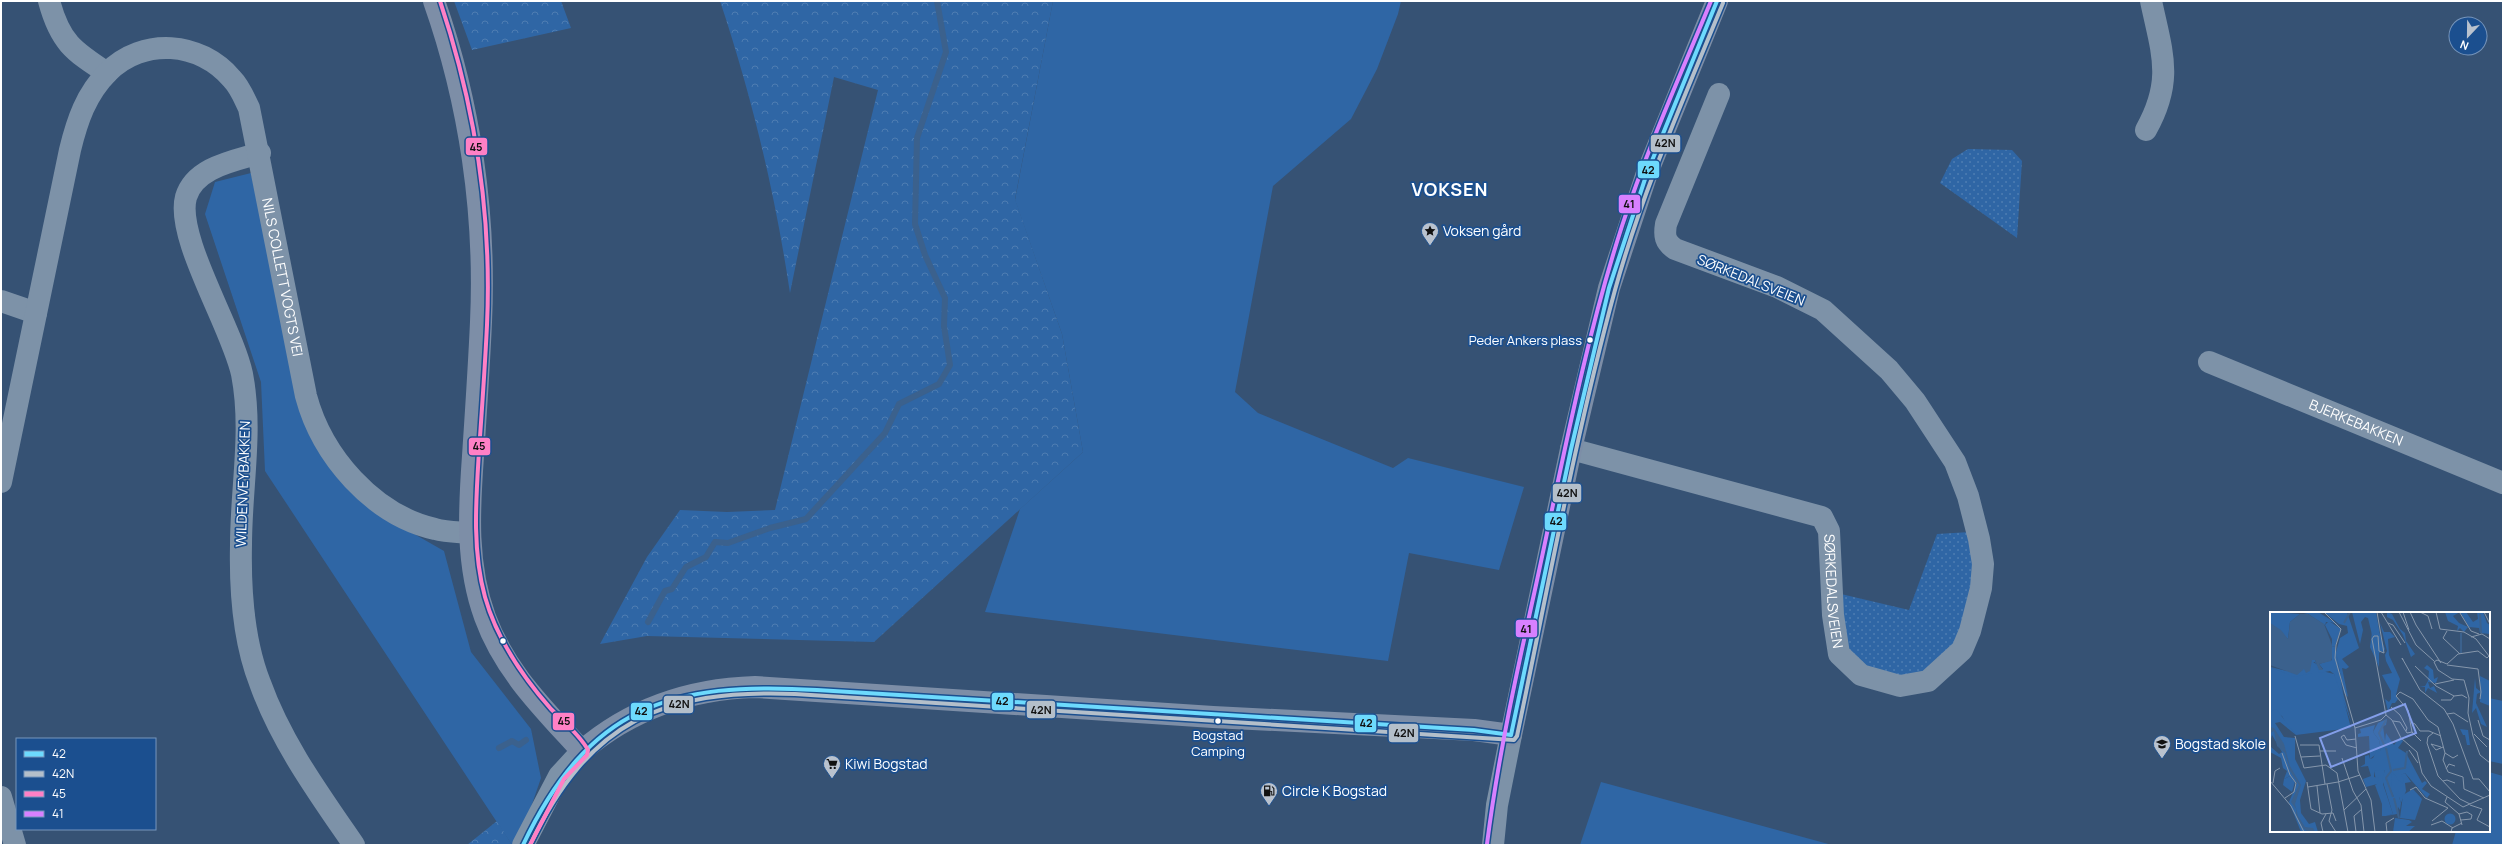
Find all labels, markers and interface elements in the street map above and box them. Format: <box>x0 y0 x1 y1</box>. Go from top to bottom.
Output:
north arrow <box>2448 16 2488 56</box>
text: N <box>2458 37 2471 54</box>
line badge: 42N <box>1650 134 1681 153</box>
text: 42N <box>1654 135 1676 150</box>
line badge: 45 <box>465 137 488 156</box>
text: 45 <box>469 139 483 154</box>
line badge: 42 <box>1637 160 1660 179</box>
text: 42 <box>1641 162 1655 177</box>
district label: VOKSEN <box>1411 177 1489 201</box>
line badge: 41 <box>1618 194 1641 214</box>
street label: NILS COLLETT VOGTS VEI <box>258 196 308 358</box>
text: 41 <box>1623 196 1635 211</box>
place icon: Voksen gård <box>1420 221 1440 246</box>
place label: Voksen gård <box>1443 221 1521 240</box>
street label: SØRKEDALSVEIEN <box>1694 249 1808 310</box>
place label: Peder Ankers plass <box>1469 331 1582 349</box>
marker: Peder Ankers plass <box>1585 335 1595 345</box>
street label: BJERKEBAKKEN <box>2306 394 2406 450</box>
street label: WILDENVEYBAKKEN <box>231 421 254 547</box>
line badge: 45 <box>468 437 491 456</box>
text: 45 <box>472 438 486 453</box>
line badge: 42N <box>1552 483 1582 503</box>
text: 42N <box>1556 485 1578 500</box>
line badge: 42 <box>1544 512 1567 531</box>
text: 42 <box>1549 513 1563 528</box>
street label: SØRKEDALSVEIEN <box>1820 533 1848 650</box>
inset map <box>2270 612 2490 832</box>
line badge: 41 <box>1515 619 1538 638</box>
text: 41 <box>1520 621 1532 636</box>
unlabelled marker <box>498 636 508 646</box>
line badge: 42 <box>991 692 1014 711</box>
text: 42 <box>995 693 1009 708</box>
line badge: 42N <box>663 695 694 714</box>
text: 42N <box>668 696 690 711</box>
line badge: 42N <box>1026 700 1056 719</box>
line badge: 42 <box>630 702 653 721</box>
text: 42N <box>1030 702 1052 717</box>
text: 42 <box>634 703 648 718</box>
line badge: 45 <box>552 712 575 731</box>
text: 45 <box>557 713 571 728</box>
line badge: 42 <box>1354 714 1377 733</box>
text: 42 <box>1359 715 1373 730</box>
marker: Bogstad Camping <box>1213 716 1223 726</box>
line badge: 42N <box>1388 723 1419 743</box>
text: 42N <box>1393 725 1415 740</box>
place label: Bogstad Camping <box>1191 726 1245 760</box>
school or university icon: Bogstad skole <box>2152 734 2172 759</box>
place label: Bogstad skole <box>2175 734 2266 753</box>
legend <box>16 738 156 830</box>
text: 42 <box>52 745 66 762</box>
supermarket icon: Kiwi Bogstad <box>822 754 842 779</box>
place label: Kiwi Bogstad <box>845 754 928 773</box>
text: 42N <box>52 765 74 782</box>
fuel station icon: Circle K Bogstad <box>1259 781 1279 806</box>
place label: Circle K Bogstad <box>1282 781 1387 800</box>
text: 45 <box>52 785 66 802</box>
text: 41 <box>52 805 64 822</box>

